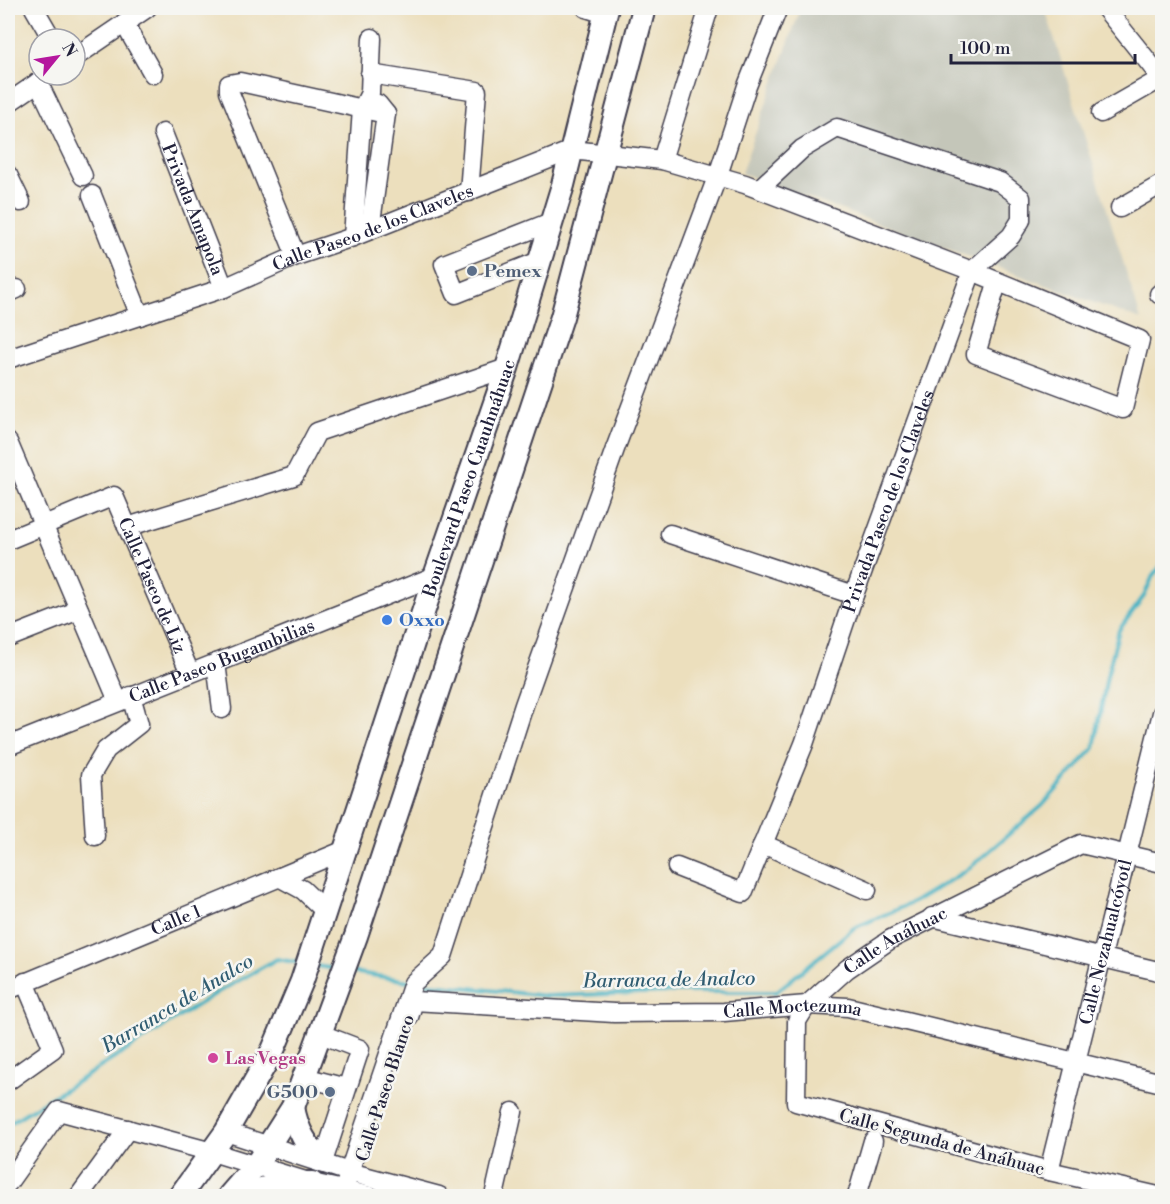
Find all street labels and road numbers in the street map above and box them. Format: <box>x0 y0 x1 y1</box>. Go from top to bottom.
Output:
street label: Privada Amapola <box>156 140 229 280</box>
street label: Calle Paseo de los Claveles <box>269 179 477 277</box>
street label: Boulevard Paseo Cuauhnáhuac <box>418 357 521 601</box>
street label: Privada Paseo de los Claveles <box>838 387 940 616</box>
street label: Calle Paseo de Liz <box>113 514 191 657</box>
street label: Calle Paseo Bugambilias <box>126 614 318 709</box>
street label: Calle Nezahualcóyotl <box>1075 856 1138 1027</box>
street label: Calle 1 <box>148 900 205 941</box>
street label: Calle Anáhuac <box>839 902 951 980</box>
street label: Calle Moctezuma <box>722 994 865 1024</box>
street label: Calle Paseo Blanco <box>351 1012 420 1165</box>
street label: Calle Segunda de Anáhuac <box>836 1104 1047 1181</box>

